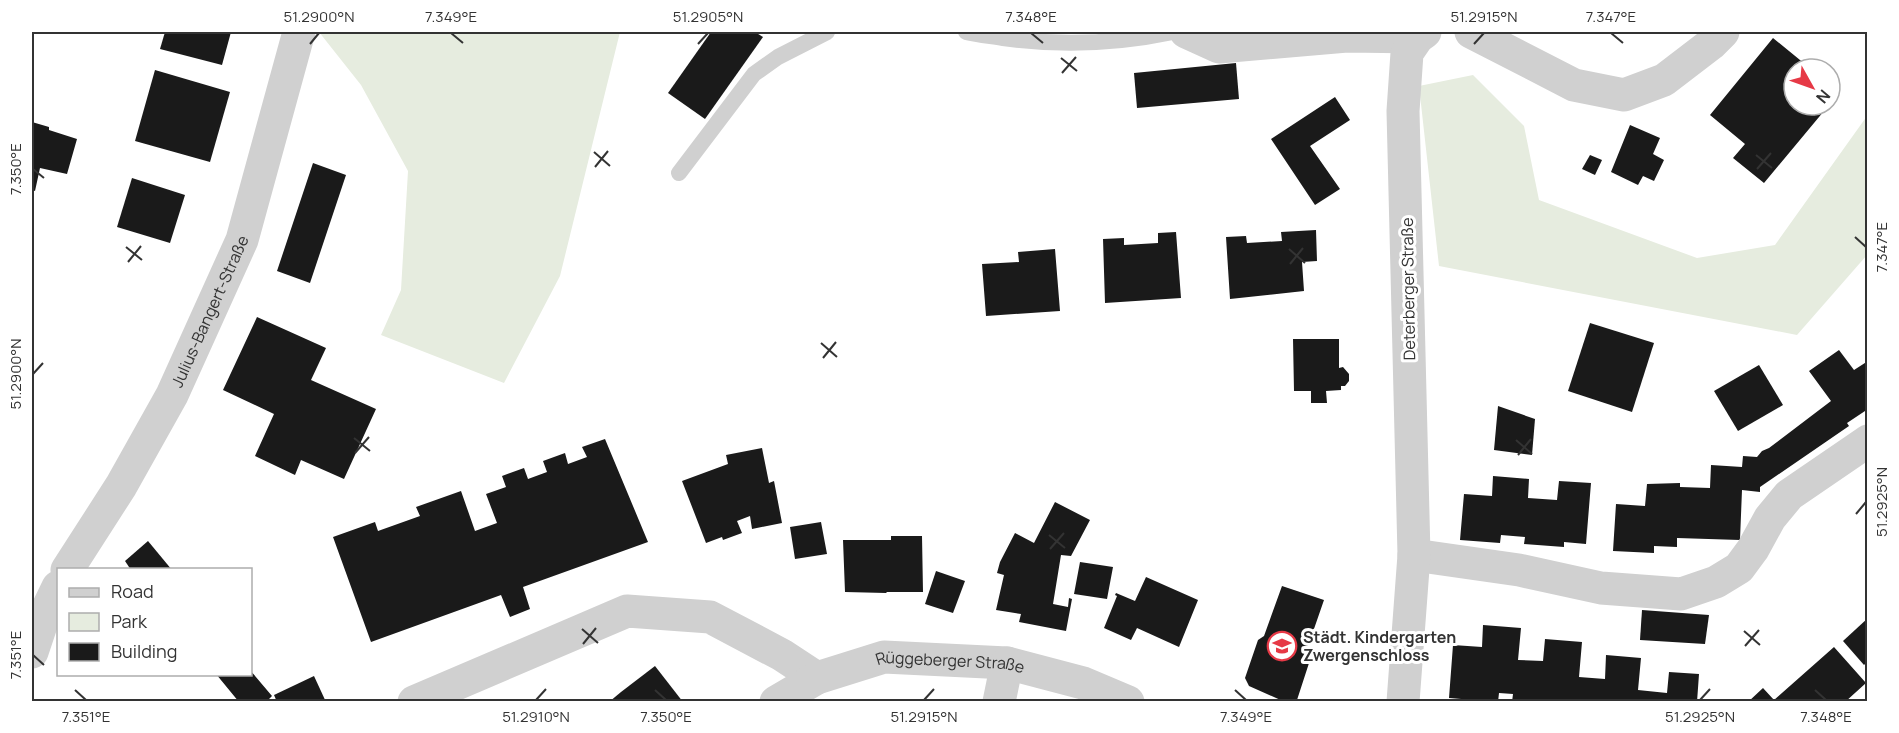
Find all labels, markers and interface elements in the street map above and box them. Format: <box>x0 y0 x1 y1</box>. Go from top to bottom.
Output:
text: 51.2900°N <box>284 6 354 27</box>
text: 7.349°E <box>425 6 477 27</box>
text: 51.2905°N <box>673 6 743 27</box>
text: 7.348°E <box>1005 6 1057 27</box>
text: 51.2915°N <box>1450 6 1518 27</box>
text: 7.347°E <box>1586 6 1636 27</box>
north arrow <box>1782 57 1842 117</box>
text: N <box>1811 85 1836 108</box>
text: 7.350°E <box>5 143 26 195</box>
street label: Deterberger Straße <box>1396 217 1420 361</box>
text: 7.347°E <box>1871 222 1892 272</box>
street label: Julius-Bangert-Straße <box>166 232 254 391</box>
text: 51.2900°N <box>5 339 26 409</box>
text: 51.2925°N <box>1871 467 1892 537</box>
legend <box>57 568 252 676</box>
text: Road <box>111 579 154 603</box>
text: Park <box>111 609 148 633</box>
place label: Städt. Kindergarten Zwergenschloss <box>1303 626 1456 666</box>
school or university icon: Städt. Kindergarten Zwergenschloss <box>1266 630 1298 662</box>
text: 7.351°E <box>5 631 26 679</box>
text: Building <box>111 639 177 663</box>
street label: Rüggeberger Straße <box>873 646 1027 678</box>
text: 7.351°E <box>62 706 110 727</box>
text: 51.2910°N <box>502 706 570 727</box>
text: 7.350°E <box>640 706 692 727</box>
text: 51.2915°N <box>890 706 958 727</box>
text: 7.349°E <box>1220 706 1272 727</box>
text: 51.2925°N <box>1665 706 1735 727</box>
text: 7.348°E <box>1800 706 1852 727</box>

